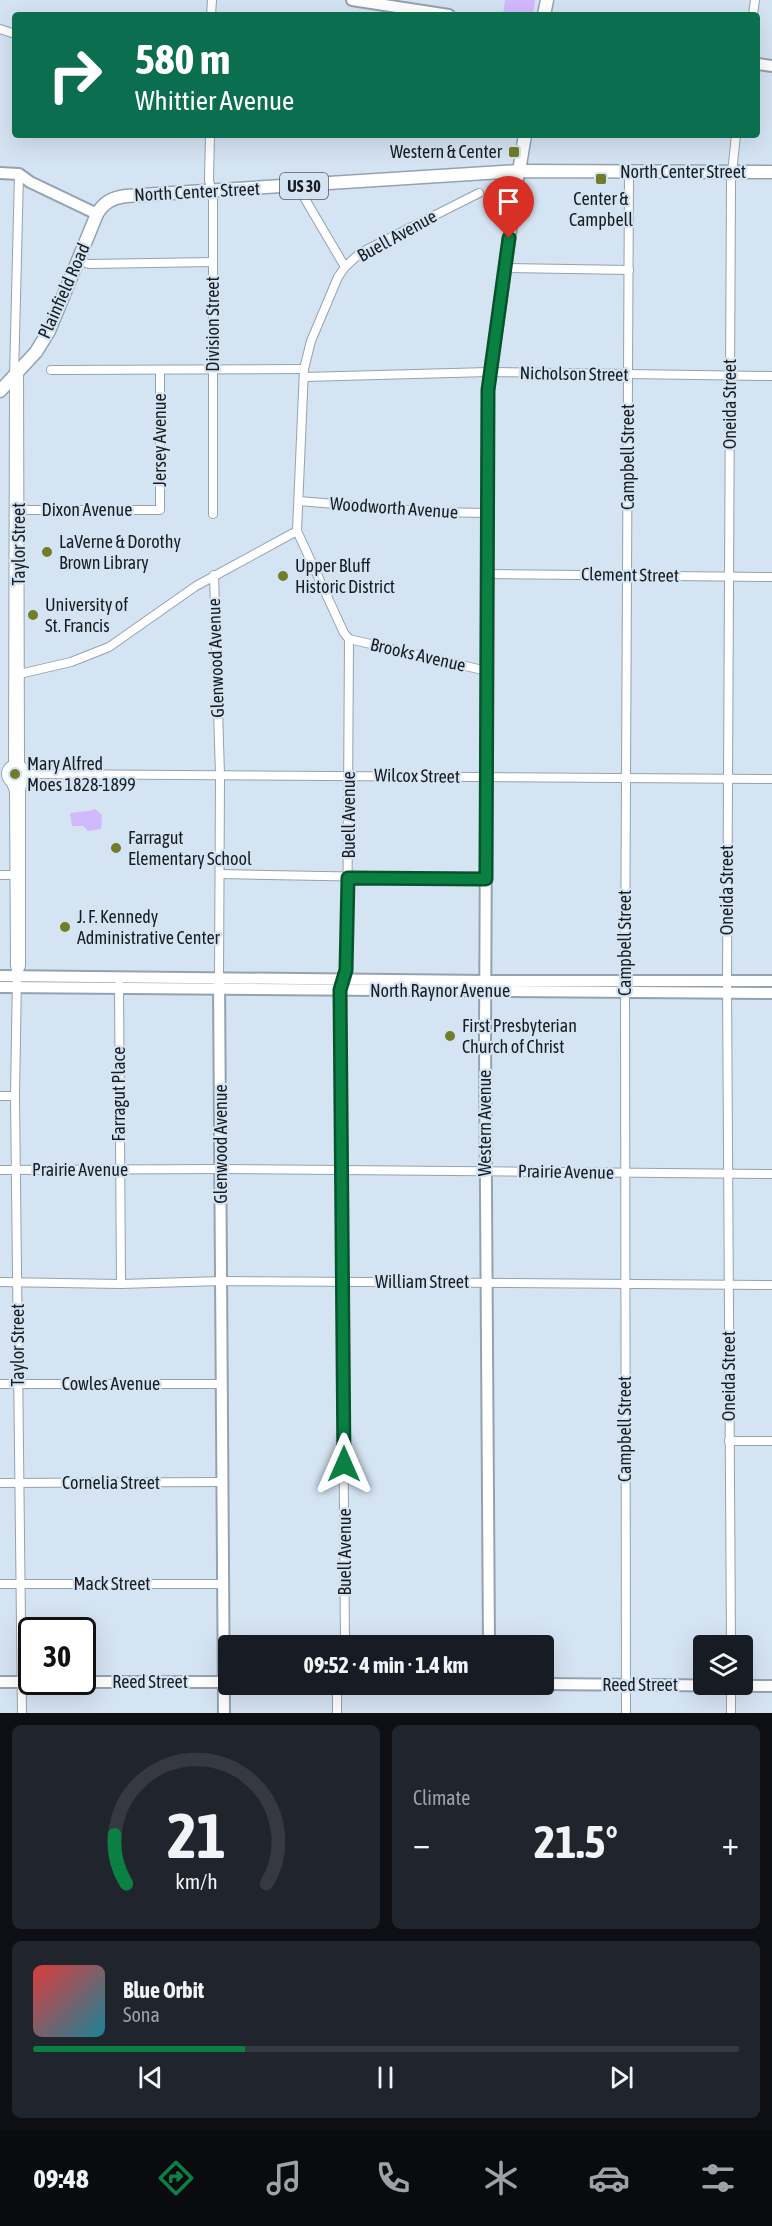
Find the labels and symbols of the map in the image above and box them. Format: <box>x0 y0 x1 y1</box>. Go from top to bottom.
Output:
place label: Western & Center <box>390 141 503 162</box>
marker: Western & Center <box>507 145 521 159</box>
street label: North Center Street <box>620 161 746 182</box>
marker: Center & Campbell <box>594 172 608 186</box>
road number: US 30 <box>280 173 328 199</box>
pin <box>483 176 534 238</box>
street label: North Center Street <box>133 178 260 205</box>
place label: Center & Campbell <box>569 188 633 230</box>
street label: Buell Avenue <box>354 205 440 266</box>
street label: Plainfield Road <box>33 240 94 342</box>
street label: Division Street <box>202 276 223 372</box>
street label: Oneida Street <box>719 359 740 449</box>
street label: Nicholson Street <box>519 362 629 385</box>
street label: Jersey Avenue <box>149 393 170 487</box>
street label: Campbell Street <box>617 404 638 510</box>
street label: Woodworth Avenue <box>329 493 459 522</box>
street label: Dixon Avenue <box>42 499 132 520</box>
street label: Taylor Street <box>8 503 29 585</box>
place label: LaVerne & Dorothy Brown Library <box>59 531 181 573</box>
marker: LaVerne & Dorothy Brown Library <box>40 545 54 559</box>
place label: Upper Bluff Historic District <box>295 555 395 597</box>
street label: Clement Street <box>581 563 679 586</box>
marker: Upper Bluff Historic District <box>276 569 290 583</box>
place label: University of St. Francis <box>45 594 128 636</box>
street label: Glenwood Avenue <box>203 598 228 718</box>
marker: University of St. Francis <box>26 608 40 622</box>
street label: Brooks Avenue <box>368 633 468 676</box>
place label: Mary Alfred Moes 1828-1899 <box>27 753 136 795</box>
street label: Wilcox Street <box>374 764 460 787</box>
marker: Mary Alfred Moes 1828-1899 <box>8 767 22 781</box>
street label: Buell Avenue <box>338 771 359 859</box>
place label: Farragut Elementary School <box>128 827 252 869</box>
marker: Farragut Elementary School <box>109 841 123 855</box>
street label: Oneida Street <box>716 845 737 935</box>
street label: Campbell Street <box>614 890 635 996</box>
place label: J. F. Kennedy Administrative Center <box>77 906 221 948</box>
marker: J. F. Kennedy Administrative Center <box>58 920 72 934</box>
street label: North Raynor Avenue <box>370 980 510 1001</box>
place label: First Presbyterian Church of Christ <box>462 1015 577 1057</box>
marker: First Presbyterian Church of Christ <box>443 1029 457 1043</box>
street label: Farragut Place <box>108 1047 129 1141</box>
street label: Western Avenue <box>474 1070 495 1176</box>
street label: Glenwood Avenue <box>210 1084 231 1204</box>
street label: Prairie Avenue <box>32 1159 128 1180</box>
street label: Prairie Avenue <box>518 1160 614 1183</box>
street label: William Street <box>375 1271 469 1292</box>
street label: Taylor Street <box>7 1304 28 1386</box>
street label: Oneida Street <box>718 1331 739 1421</box>
street label: Cowles Avenue <box>62 1373 160 1394</box>
street label: Campbell Street <box>614 1376 635 1482</box>
position arrow <box>312 1432 376 1496</box>
street label: Cornelia Street <box>62 1472 160 1493</box>
street label: Buell Avenue <box>334 1508 355 1596</box>
street label: Mack Street <box>74 1573 150 1594</box>
speed limit sign: 30 <box>18 1617 96 1695</box>
street label: Reed Street <box>112 1671 188 1692</box>
street label: Reed Street <box>602 1674 678 1695</box>

